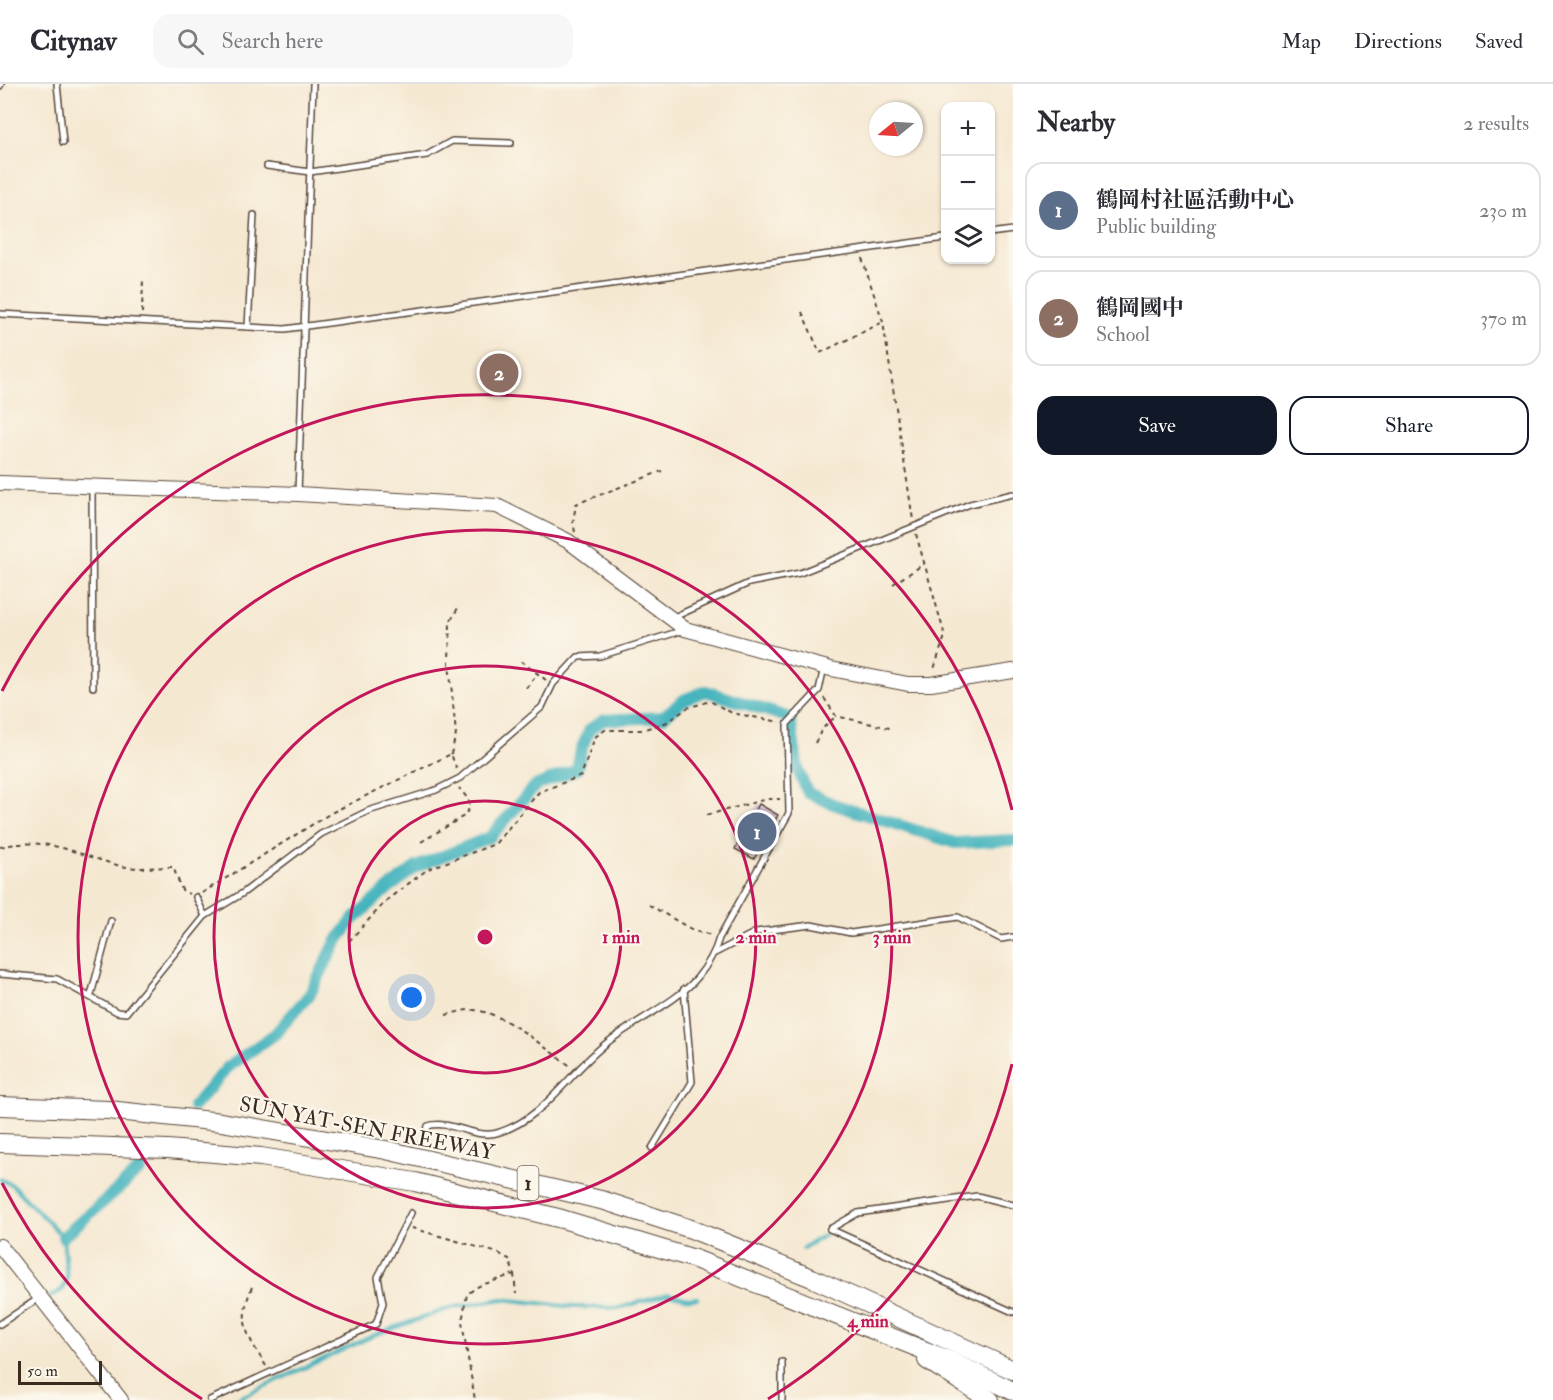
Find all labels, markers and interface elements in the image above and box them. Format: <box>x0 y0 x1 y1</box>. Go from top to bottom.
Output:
search box <box>153 14 573 68</box>
text: Citynav <box>30 24 117 59</box>
icon: search <box>174 25 207 58</box>
text: Search here <box>222 27 323 55</box>
text: Map <box>1281 28 1321 55</box>
text: Directions <box>1354 28 1442 55</box>
text: Saved <box>1475 28 1523 55</box>
north arrow <box>869 102 923 156</box>
map controls <box>941 102 995 264</box>
button: + <box>941 102 995 156</box>
text: Nearby <box>1037 107 1115 139</box>
text: 2 results <box>1463 111 1529 136</box>
button: − <box>941 156 995 210</box>
text: 鶴岡村社區活動中心 <box>1096 186 1294 214</box>
text: 1 <box>1055 198 1062 223</box>
text: 230 m <box>1479 198 1527 223</box>
button: layers <box>941 210 995 264</box>
text: Public building <box>1096 214 1216 239</box>
text: 鶴岡國中 <box>1096 294 1184 322</box>
text: 2 <box>1053 306 1064 331</box>
text: 370 m <box>1480 306 1527 331</box>
text: School <box>1096 322 1150 347</box>
pin: 2 <box>480 350 518 396</box>
button: Save <box>1037 396 1277 455</box>
button: Share <box>1289 396 1529 455</box>
pin: 1 <box>738 810 777 855</box>
text: 1 min <box>602 926 641 949</box>
text: 2 min <box>736 926 777 949</box>
text: 3 min <box>873 926 912 949</box>
centre of rings <box>475 927 495 947</box>
your location <box>397 983 426 1012</box>
street label: SUN YAT-SEN FREEWAY <box>237 1091 497 1167</box>
road number: 1 <box>518 1166 538 1200</box>
text: 4 min <box>846 1310 889 1333</box>
scale bar <box>18 1358 102 1386</box>
text: 50 m <box>27 1361 58 1381</box>

